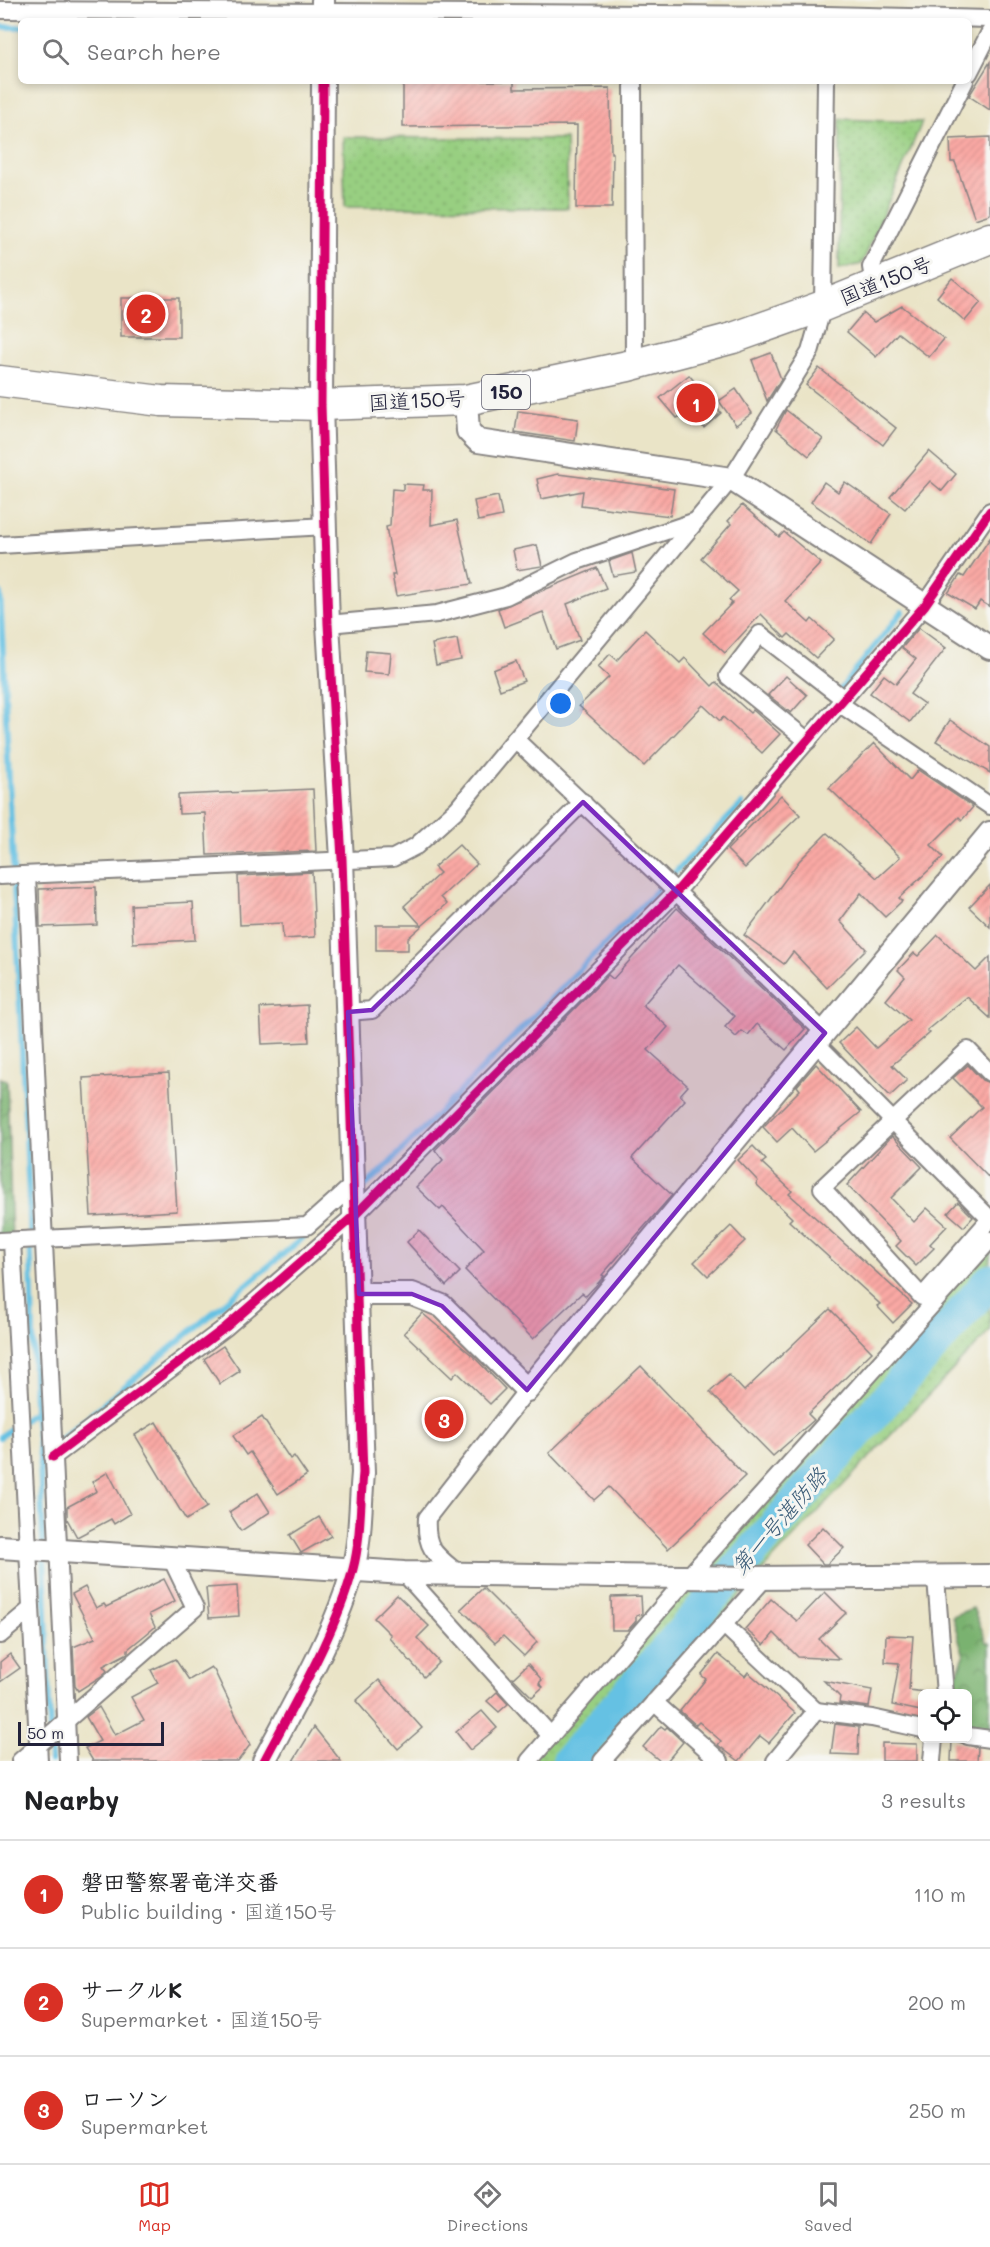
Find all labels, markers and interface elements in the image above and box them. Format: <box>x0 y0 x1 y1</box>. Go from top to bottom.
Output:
search box <box>18 18 972 84</box>
icon: search <box>39 35 72 68</box>
text: Search here <box>87 37 221 66</box>
street label: 国道150号 <box>835 249 936 310</box>
pin: 2 <box>126 292 166 336</box>
road number: 150 <box>482 375 530 409</box>
pin: 1 <box>676 380 716 426</box>
street label: 国道150号 <box>367 383 466 416</box>
your location <box>546 689 575 718</box>
pin: 3 <box>424 1396 464 1442</box>
water label: 第一号湛防路 <box>724 1460 834 1580</box>
map controls <box>918 1689 972 1743</box>
button: locate <box>918 1689 972 1743</box>
scale bar <box>18 1719 164 1746</box>
text: 50 m <box>27 1722 64 1743</box>
text: Nearby <box>24 1783 119 1817</box>
text: 3 results <box>881 1787 966 1813</box>
text: 磐田警察署竜洋交番 <box>81 1867 279 1896</box>
text: 1 <box>39 1881 48 1907</box>
text: 110 m <box>913 1881 966 1907</box>
text: Public building · 国道150号 <box>81 1898 337 1924</box>
text: サークルK <box>81 1975 183 2004</box>
text: 2 <box>38 1989 49 2015</box>
text: 200 m <box>908 1989 966 2015</box>
text: Supermarket · 国道150号 <box>81 2006 323 2032</box>
text: ローソン <box>81 2084 169 2113</box>
text: 3 <box>38 2097 50 2123</box>
text: 250 m <box>909 2097 966 2123</box>
text: Supermarket <box>81 2113 208 2139</box>
tab: Map <box>138 2178 171 2235</box>
tab: Directions <box>447 2178 528 2235</box>
tab: Saved <box>804 2178 852 2235</box>

